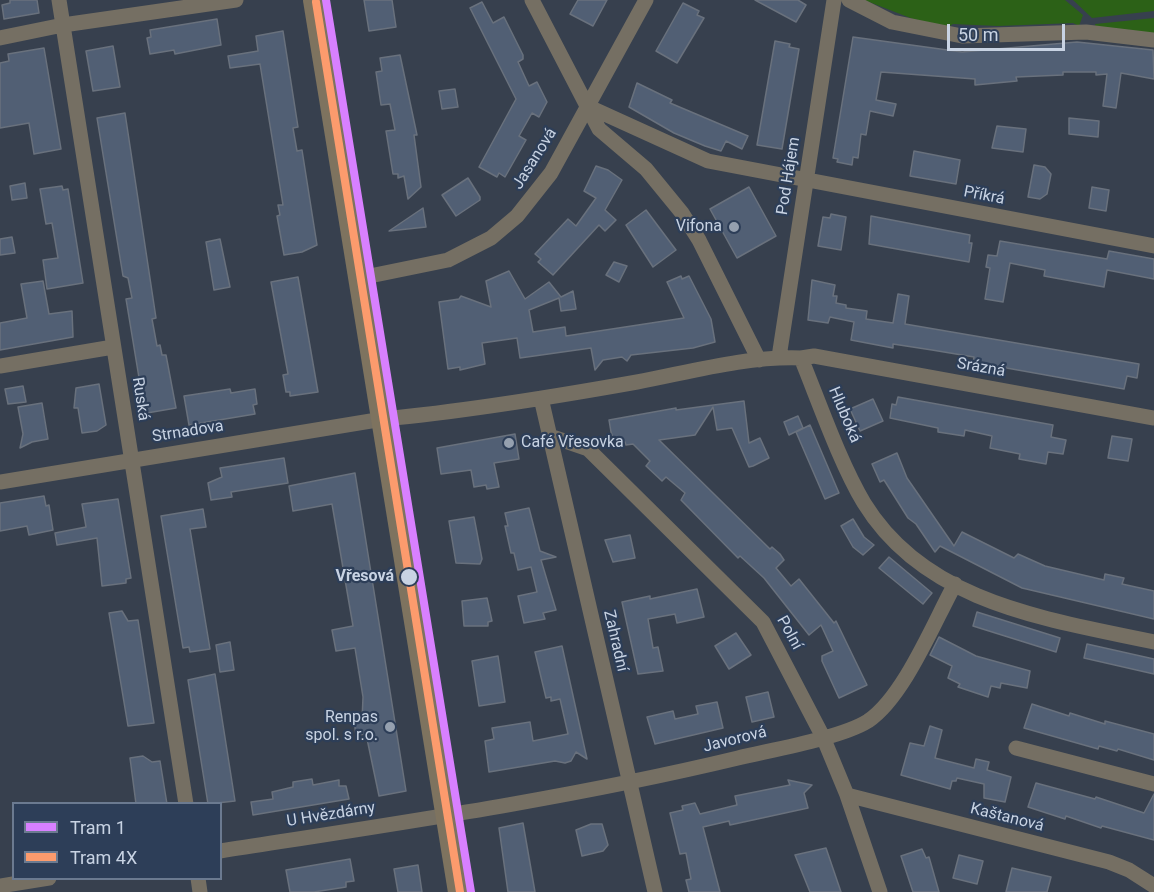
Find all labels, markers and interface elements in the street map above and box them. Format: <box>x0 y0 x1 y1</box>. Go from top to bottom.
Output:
scale bar <box>950 12 1068 50</box>
text: 50 m <box>958 24 998 45</box>
street label: Jasanová <box>509 125 561 193</box>
street label: Pod Hájem <box>773 136 805 216</box>
street label: Příkrá <box>962 183 1006 209</box>
place label: Vifona <box>676 217 722 237</box>
marker: Vifona <box>727 220 741 234</box>
street label: Srázná <box>955 354 1007 382</box>
street label: Ruská <box>127 376 153 422</box>
street label: Hluboká <box>824 384 864 446</box>
street label: Strnadova <box>151 417 225 447</box>
place label: Café Vřesovka <box>521 433 624 453</box>
marker: Café Vřesovka <box>502 436 516 450</box>
place label: Vřesová <box>336 567 394 587</box>
marker: Vřesová <box>399 567 419 587</box>
street label: Zahradní <box>599 608 631 674</box>
street label: Polní <box>772 613 806 653</box>
place label: Renpas spol. s r.o. <box>305 708 378 746</box>
marker: Renpas spol. s r.o. <box>383 720 397 734</box>
street label: Javorová <box>701 723 769 757</box>
street label: U Hvězdárny <box>285 799 377 831</box>
street label: Kaštanová <box>968 800 1046 836</box>
legend <box>12 802 222 880</box>
text: Tram 1 <box>70 817 126 838</box>
text: Tram 4X <box>70 847 137 868</box>

